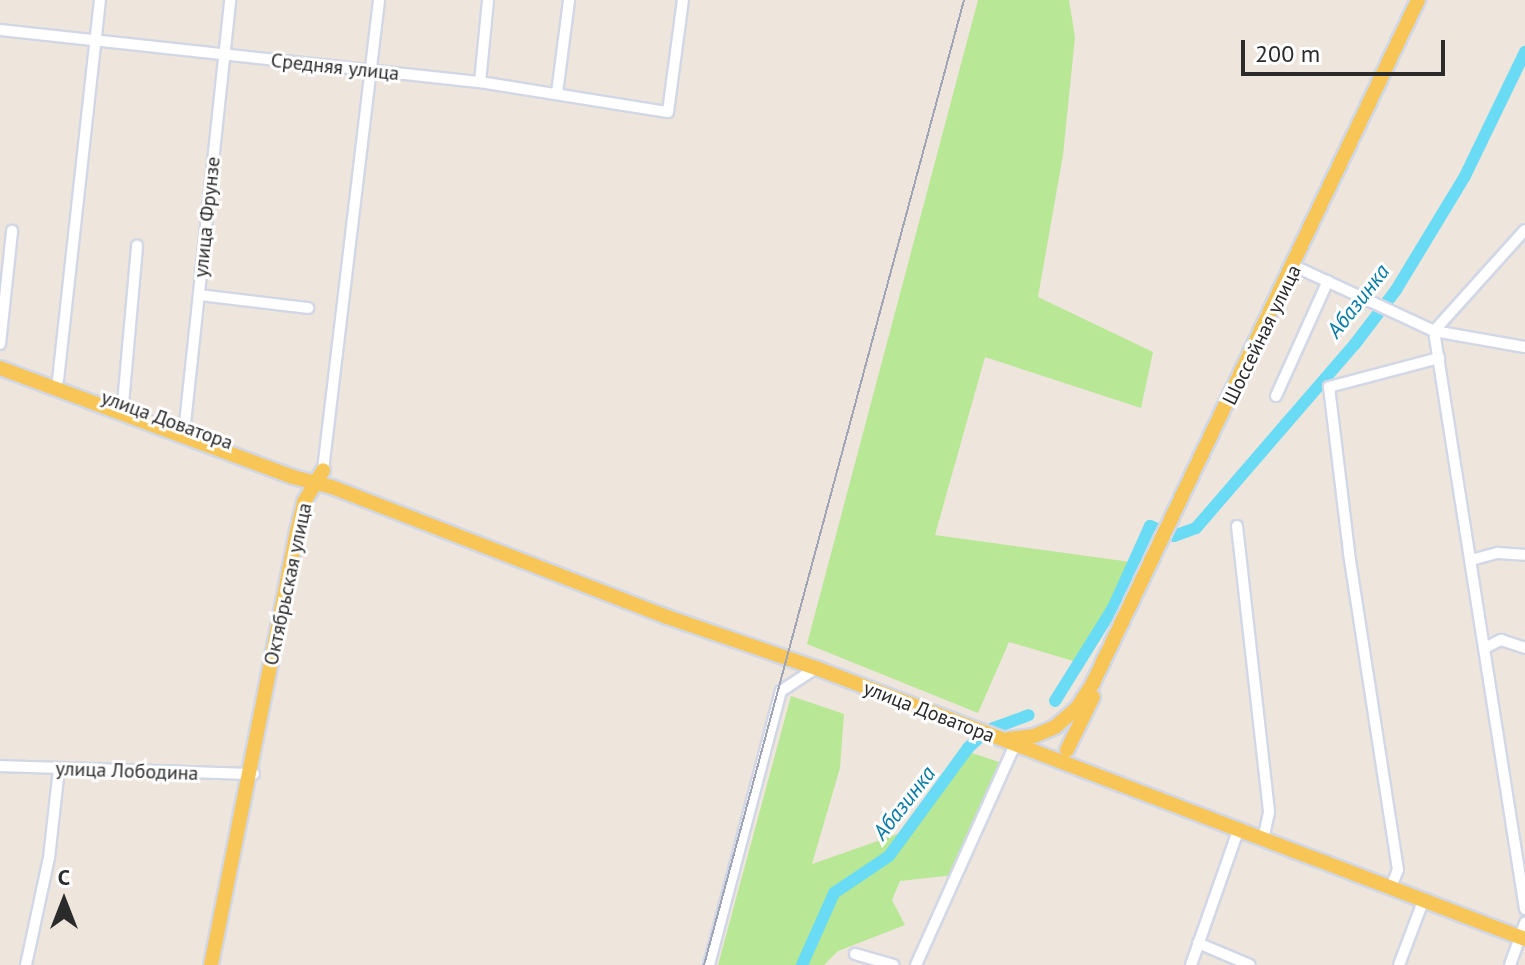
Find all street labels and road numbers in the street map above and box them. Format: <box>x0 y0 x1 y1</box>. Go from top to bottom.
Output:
street label: Средняя улица <box>270 48 400 86</box>
street label: улица Фрунзе <box>189 155 225 279</box>
street label: Шоссейная улица <box>1218 261 1306 409</box>
street label: улица Доватора <box>98 385 236 455</box>
street label: Октябрьская улица <box>259 501 317 667</box>
street label: улица Доватора <box>860 676 998 748</box>
street label: улица Лободина <box>55 757 199 785</box>

